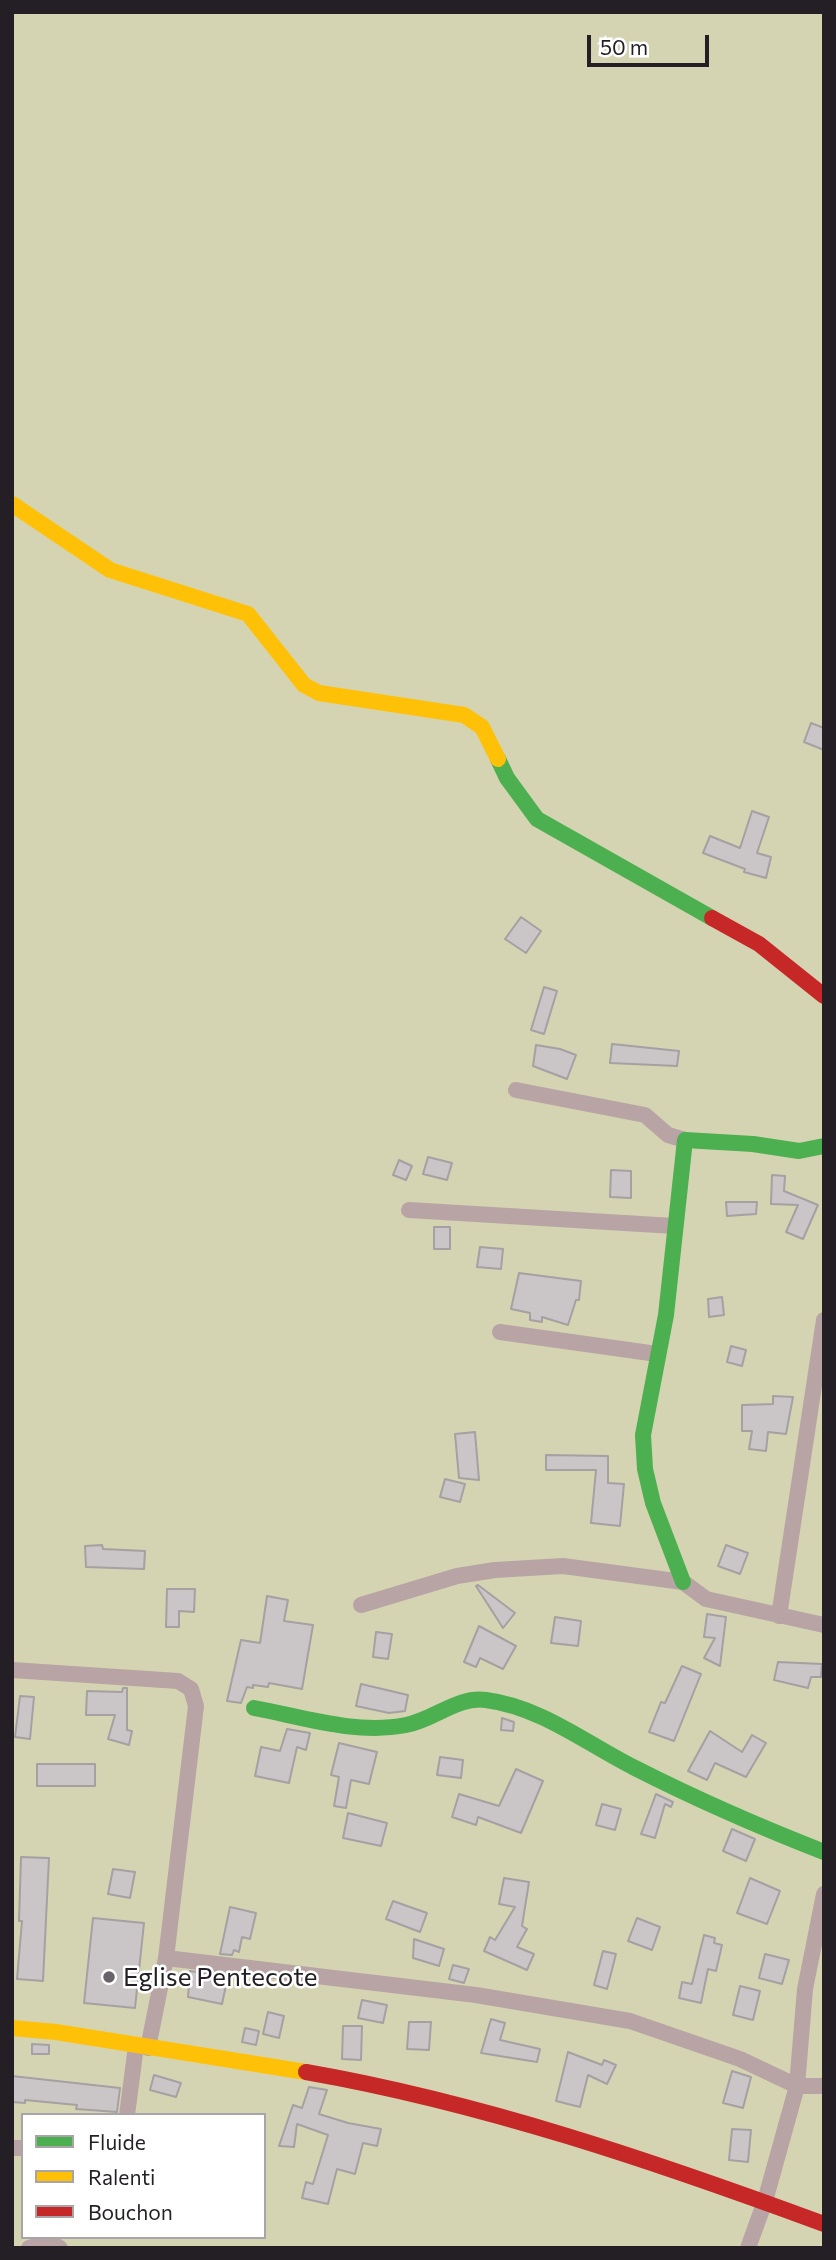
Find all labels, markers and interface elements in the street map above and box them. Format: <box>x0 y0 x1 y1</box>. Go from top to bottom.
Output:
scale bar <box>591 21 714 65</box>
text: 50 m <box>600 34 648 59</box>
place label: Eglise Pentecote <box>123 1961 317 1993</box>
marker: Eglise Pentecote <box>101 1969 117 1985</box>
legend <box>21 2113 266 2239</box>
text: Fluide <box>88 2129 146 2154</box>
text: Ralenti <box>88 2164 155 2189</box>
text: Bouchon <box>88 2199 173 2224</box>

